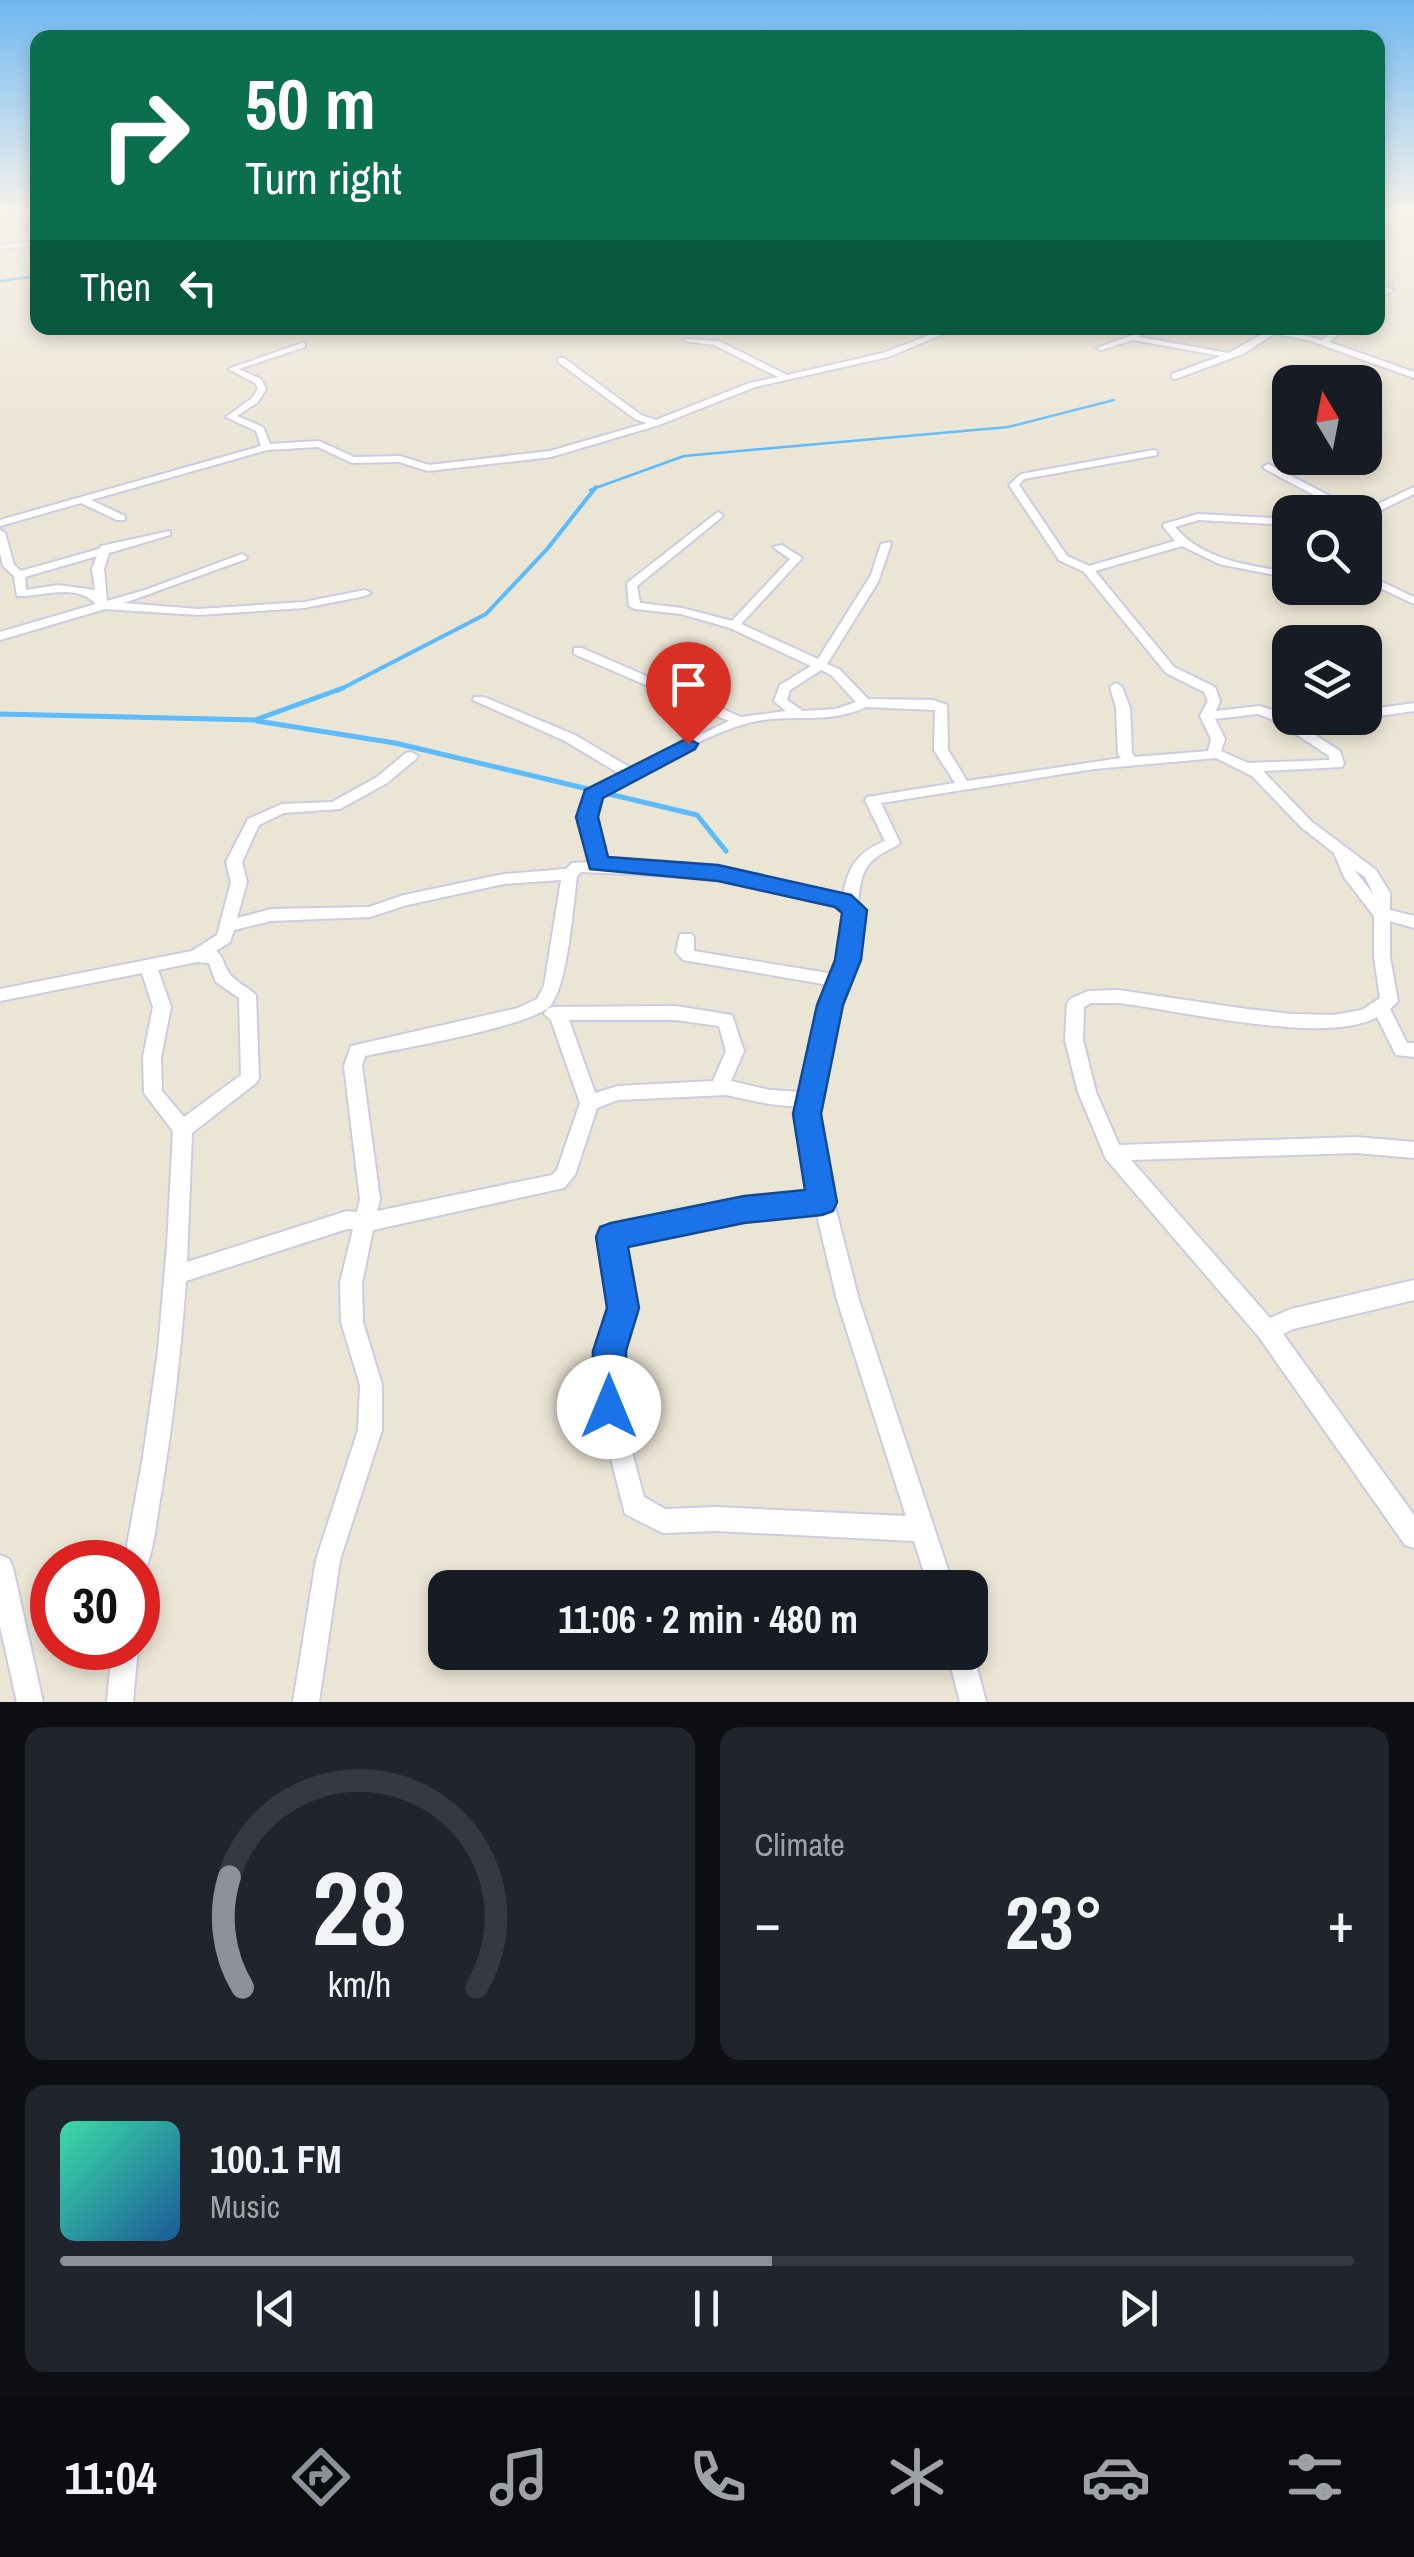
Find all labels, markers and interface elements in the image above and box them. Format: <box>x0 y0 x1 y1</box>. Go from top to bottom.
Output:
text: 50 m <box>245 57 376 151</box>
icon: right <box>80 70 210 200</box>
text: Turn right <box>245 147 402 208</box>
icon: left <box>171 260 226 315</box>
text: Then <box>80 262 151 313</box>
north arrow <box>1272 365 1382 475</box>
map controls <box>1272 365 1382 735</box>
button: search <box>1272 495 1382 605</box>
button: layers <box>1272 625 1382 735</box>
pin <box>646 642 731 745</box>
icon: arrive <box>661 657 716 712</box>
position arrow <box>557 1355 661 1459</box>
speed limit sign: 30 <box>30 1540 160 1670</box>
text: 11:06 · 2 min · 480 m <box>558 1594 858 1645</box>
text: Climate <box>755 1823 845 1866</box>
text: 28 <box>312 1837 407 1977</box>
text: 23° <box>1005 1871 1103 1972</box>
text: − <box>755 1885 781 1959</box>
text: + <box>1328 1885 1354 1959</box>
text: km/h <box>328 1960 392 2008</box>
text: 100.1 FM <box>210 2134 342 2185</box>
text: Music <box>210 2185 280 2228</box>
icon: previous <box>248 2281 303 2336</box>
icon: pause <box>679 2281 734 2336</box>
icon: next <box>1111 2281 1166 2336</box>
icon: directions <box>286 2442 356 2512</box>
icon: music <box>484 2442 554 2512</box>
icon: phone <box>683 2442 753 2512</box>
icon: climate <box>882 2442 952 2512</box>
icon: car <box>1081 2442 1151 2512</box>
icon: filters <box>1280 2442 1350 2512</box>
text: 11:04 <box>64 2447 157 2508</box>

